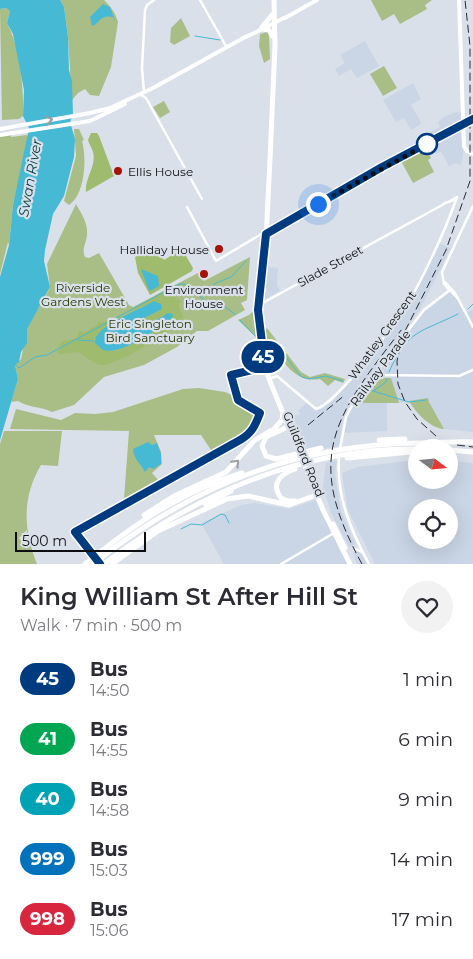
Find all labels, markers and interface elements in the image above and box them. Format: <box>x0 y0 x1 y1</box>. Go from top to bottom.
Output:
one-way arrow <box>44 116 53 126</box>
unlabelled marker <box>416 133 438 155</box>
water label: Swan River <box>14 137 46 218</box>
place label: Ellis House <box>128 164 193 179</box>
marker: Ellis House <box>112 165 124 177</box>
your location <box>306 192 331 217</box>
place label: Halliday House <box>119 242 209 257</box>
street label: Slade Street <box>295 242 365 290</box>
marker: Halliday House <box>213 243 225 255</box>
marker: Environment House <box>198 268 210 280</box>
park label: Riverside Gardens West <box>41 280 125 309</box>
place label: Environment House <box>164 282 244 311</box>
street label: Whatley Crescent <box>345 287 419 382</box>
park label: Eric Singleton Bird Sanctuary <box>106 316 195 345</box>
street label: Railway Parade <box>347 327 413 409</box>
line badge: 45 <box>240 341 286 373</box>
text: 45 <box>251 346 275 368</box>
street label: Guildford Road <box>280 409 328 499</box>
north arrow <box>408 439 458 489</box>
map controls <box>408 439 458 549</box>
one-way arrow <box>230 460 239 469</box>
button: locate <box>408 499 458 549</box>
scale bar <box>15 529 146 552</box>
text: 500 m <box>22 532 67 550</box>
button: heart <box>401 581 453 633</box>
text: King William St After Hill St <box>20 582 358 611</box>
text: Walk · 7 min · 500 m <box>20 616 182 635</box>
text: Bus <box>90 658 128 681</box>
text: 45 <box>36 668 59 690</box>
text: 1 min <box>403 668 453 691</box>
text: 14:50 <box>90 681 130 700</box>
text: Bus <box>90 718 128 741</box>
text: 41 <box>38 728 57 750</box>
text: 6 min <box>398 728 453 751</box>
text: 14:55 <box>90 741 128 760</box>
text: Bus <box>90 778 128 801</box>
text: 40 <box>35 788 60 810</box>
text: 9 min <box>398 788 453 811</box>
text: 14:58 <box>90 801 129 820</box>
text: Bus <box>90 838 128 861</box>
text: 999 <box>30 848 65 870</box>
text: 14 min <box>390 848 453 871</box>
text: 15:03 <box>90 861 128 880</box>
text: Bus <box>90 898 128 921</box>
text: 998 <box>30 908 65 930</box>
text: 17 min <box>392 908 453 931</box>
text: 15:06 <box>90 921 129 940</box>

